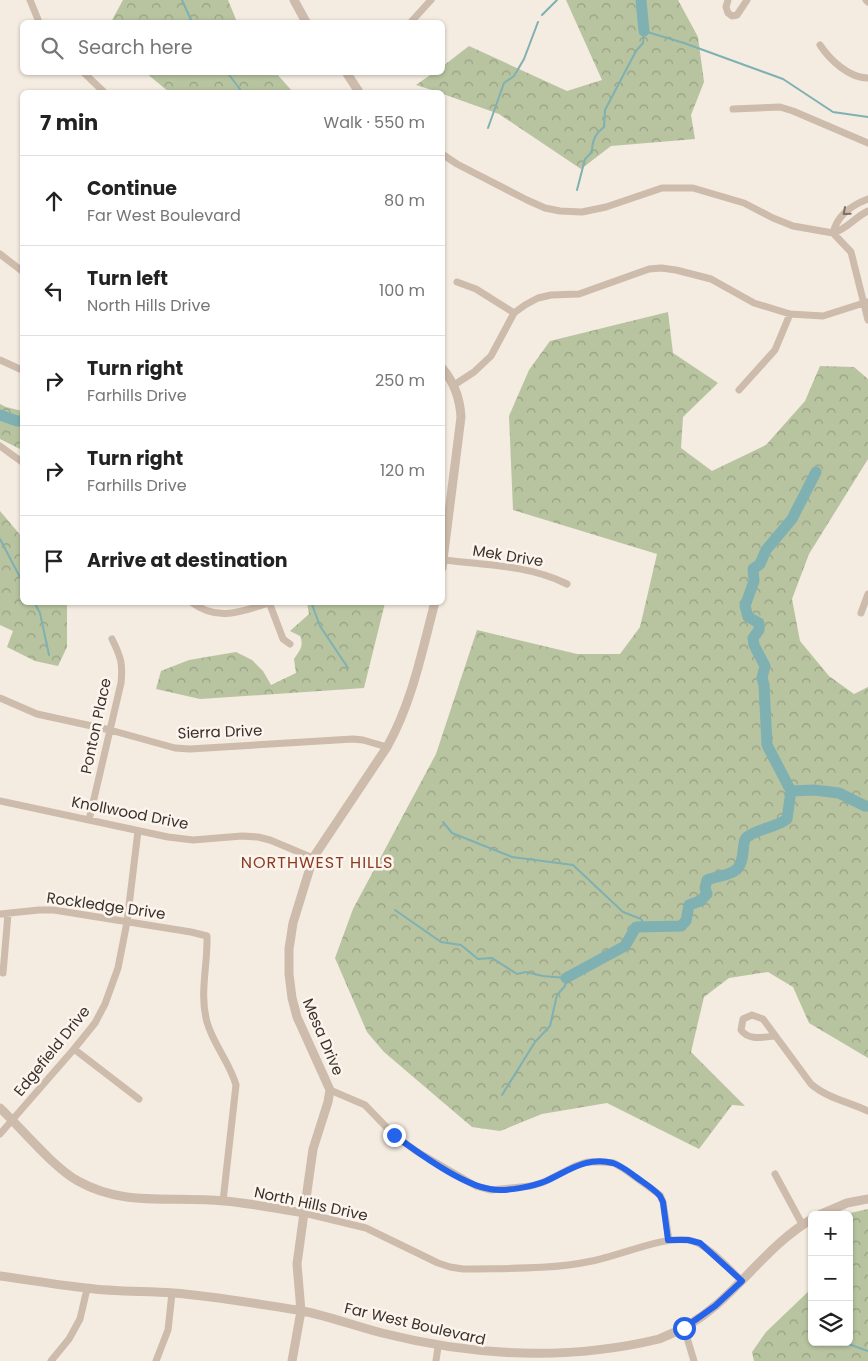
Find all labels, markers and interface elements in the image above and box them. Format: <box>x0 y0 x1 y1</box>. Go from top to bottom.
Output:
search box <box>20 20 445 75</box>
icon: search <box>38 34 66 62</box>
text: Search here <box>78 34 192 61</box>
text: 7 min <box>40 108 98 137</box>
text: Walk · 550 m <box>324 111 425 134</box>
text: Continue <box>87 175 177 202</box>
icon: ahead <box>40 187 68 215</box>
text: 80 m <box>384 189 425 212</box>
text: Far West Boulevard <box>87 204 241 227</box>
one-way arrow <box>843 207 852 216</box>
text: Turn left <box>87 265 168 292</box>
icon: left <box>40 277 68 305</box>
text: 100 m <box>379 279 425 302</box>
text: North Hills Drive <box>87 294 210 317</box>
text: Turn right <box>87 355 183 382</box>
icon: right <box>40 367 68 395</box>
text: 250 m <box>375 369 425 392</box>
text: Farhills Drive <box>87 384 187 407</box>
text: Turn right <box>87 445 183 472</box>
icon: right <box>40 457 68 485</box>
text: 120 m <box>380 459 425 482</box>
text: Farhills Drive <box>87 474 187 497</box>
street label: Mek Drive <box>471 540 545 571</box>
icon: arrive <box>40 547 68 575</box>
text: Arrive at destination <box>87 547 288 574</box>
street label: Ponton Place <box>75 676 116 776</box>
street label: Sierra Drive <box>177 720 263 743</box>
street label: Knollwood Drive <box>70 791 190 834</box>
district label: NORTHWEST HILLS <box>241 851 393 874</box>
street label: Rockledge Drive <box>45 887 167 924</box>
street label: Mesa Drive <box>298 995 349 1079</box>
street label: Edgefield Drive <box>9 1001 95 1100</box>
route end <box>383 1124 406 1147</box>
street label: North Hills Drive <box>252 1181 370 1226</box>
map controls <box>808 1211 853 1346</box>
button: + <box>808 1211 853 1256</box>
button: − <box>808 1256 853 1301</box>
street label: Far West Boulevard <box>342 1297 488 1350</box>
button: layers <box>808 1301 853 1346</box>
route start <box>673 1317 696 1340</box>

